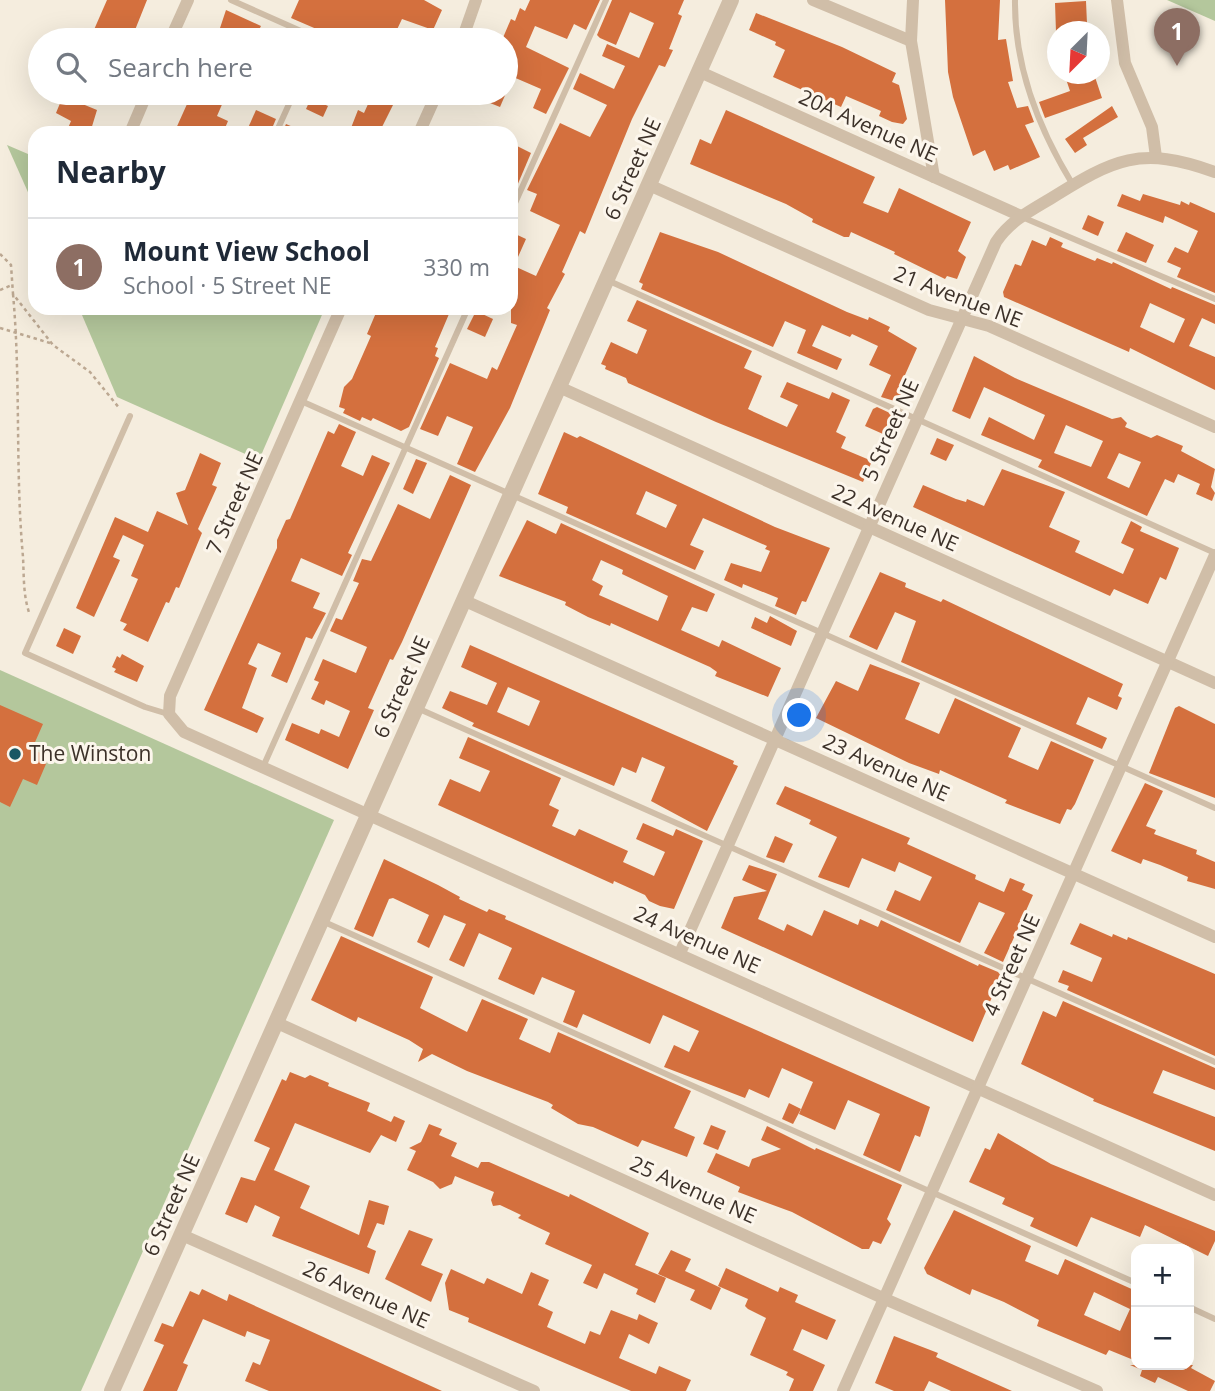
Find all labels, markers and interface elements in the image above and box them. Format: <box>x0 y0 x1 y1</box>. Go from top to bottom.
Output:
pin: 1 <box>1154 8 1200 66</box>
north arrow <box>1047 21 1110 84</box>
search box <box>28 28 518 105</box>
icon: search <box>52 48 90 86</box>
text: Search here <box>108 49 253 85</box>
street label: 20A Avenue NE <box>795 82 942 168</box>
street label: 6 Street NE <box>597 113 667 224</box>
text: Nearby <box>56 151 166 192</box>
text: Mount View School <box>123 233 370 269</box>
text: 1 <box>72 251 86 283</box>
text: 330 m <box>423 251 490 283</box>
street label: 21 Avenue NE <box>890 259 1027 333</box>
text: School · 5 Street NE <box>123 269 332 301</box>
street label: 5 Street NE <box>855 374 925 485</box>
street label: 7 Street NE <box>199 447 269 558</box>
street label: 22 Avenue NE <box>828 477 963 557</box>
street label: 6 Street NE <box>366 631 436 742</box>
your location <box>782 698 816 732</box>
street label: 23 Avenue NE <box>819 727 954 807</box>
place label: The Winston <box>29 739 151 767</box>
marker: The Winston <box>7 746 23 762</box>
street label: 24 Avenue NE <box>630 899 765 979</box>
street label: 4 Street NE <box>976 909 1046 1020</box>
street label: 6 Street NE <box>136 1149 206 1260</box>
street label: 25 Avenue NE <box>626 1149 761 1229</box>
map controls <box>1131 1244 1194 1370</box>
button: + <box>1131 1244 1194 1307</box>
street label: 26 Avenue NE <box>299 1254 434 1334</box>
button: − <box>1131 1307 1194 1370</box>

